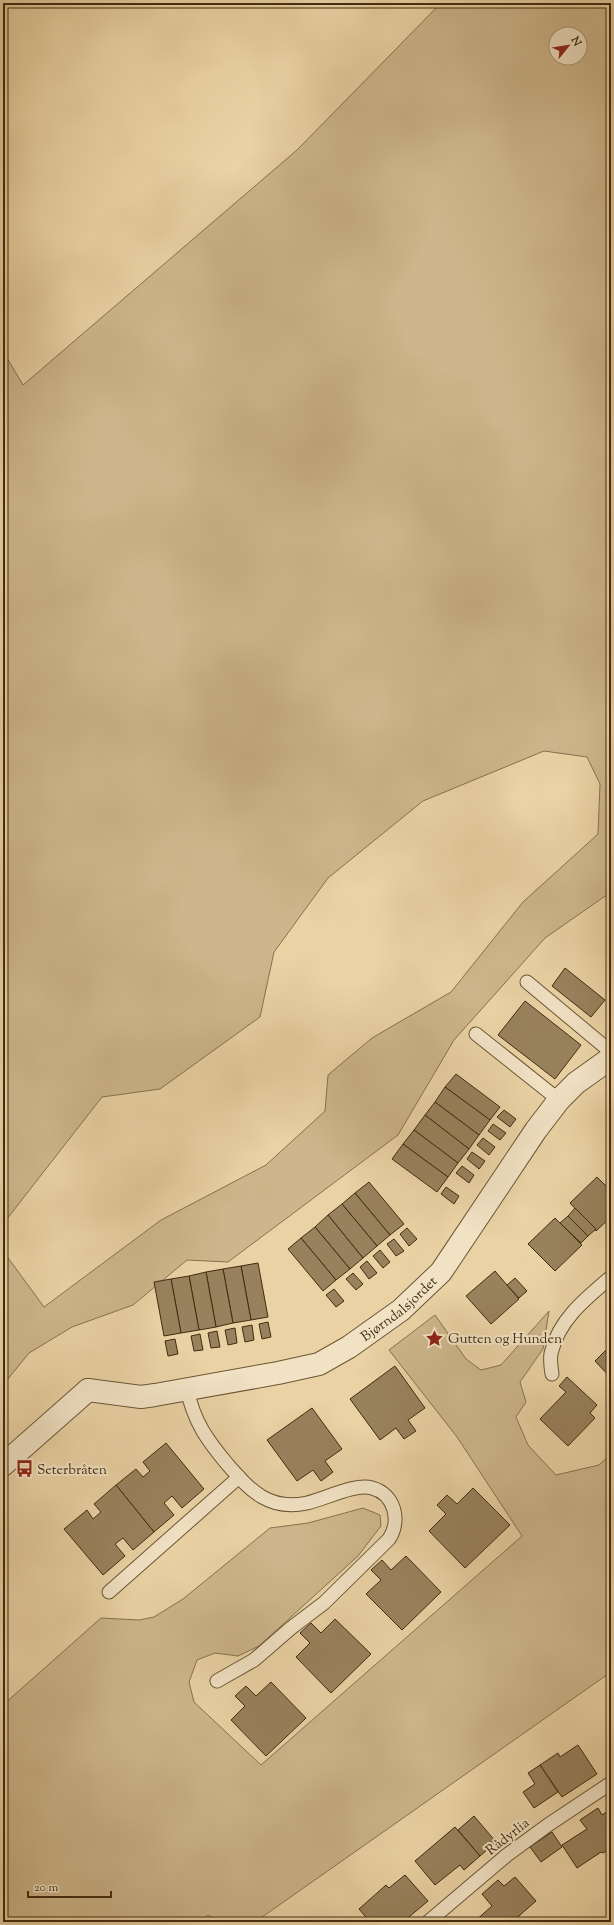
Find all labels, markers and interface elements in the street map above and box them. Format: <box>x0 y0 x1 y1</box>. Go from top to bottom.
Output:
north arrow <box>548 26 588 66</box>
text: N <box>566 33 585 49</box>
street label: Bjørndalsjordet <box>358 1272 443 1347</box>
place icon: Gutten og Hunden <box>425 1328 445 1348</box>
place label: Gutten og Hunden <box>448 1330 562 1350</box>
bus stop icon: Seterbråten <box>14 1459 34 1479</box>
place label: Seterbråten <box>37 1461 107 1481</box>
street label: Rådyrlia <box>482 1814 535 1861</box>
scale bar <box>28 1873 111 1899</box>
text: 20 m <box>34 1879 59 1897</box>

